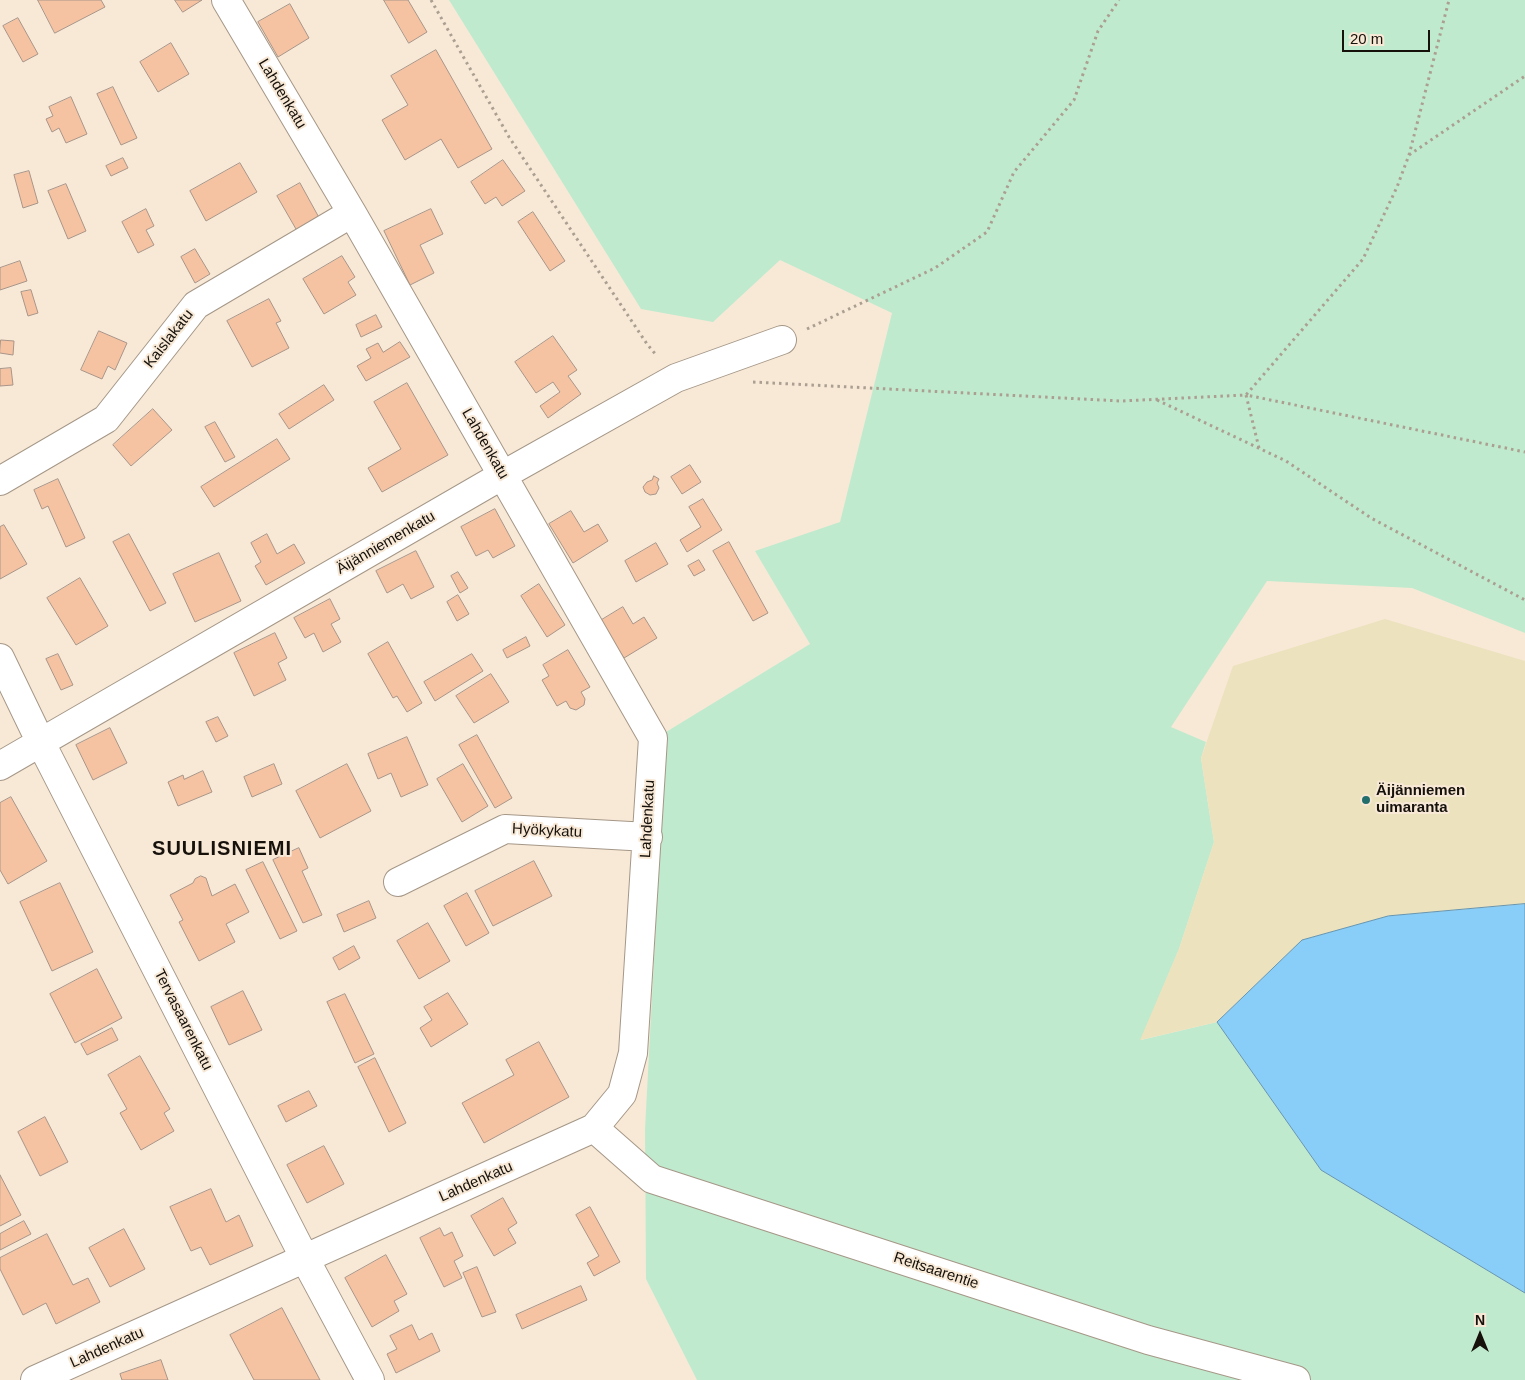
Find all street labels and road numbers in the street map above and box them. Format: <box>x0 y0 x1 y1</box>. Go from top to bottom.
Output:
street label: Lahdenkatu <box>254 56 310 132</box>
street label: Kaislakatu <box>141 306 197 372</box>
street label: Lahdenkatu <box>458 406 512 482</box>
street label: Äijänniemenkatu <box>333 507 439 579</box>
street label: Lahdenkatu <box>637 779 659 859</box>
street label: Hyökykatu <box>512 820 582 842</box>
street label: Tervasaarenkatu <box>150 967 216 1073</box>
street label: Lahdenkatu <box>437 1158 515 1206</box>
street label: Reitsaarentie <box>891 1249 981 1293</box>
street label: Lahdenkatu <box>68 1324 146 1372</box>

